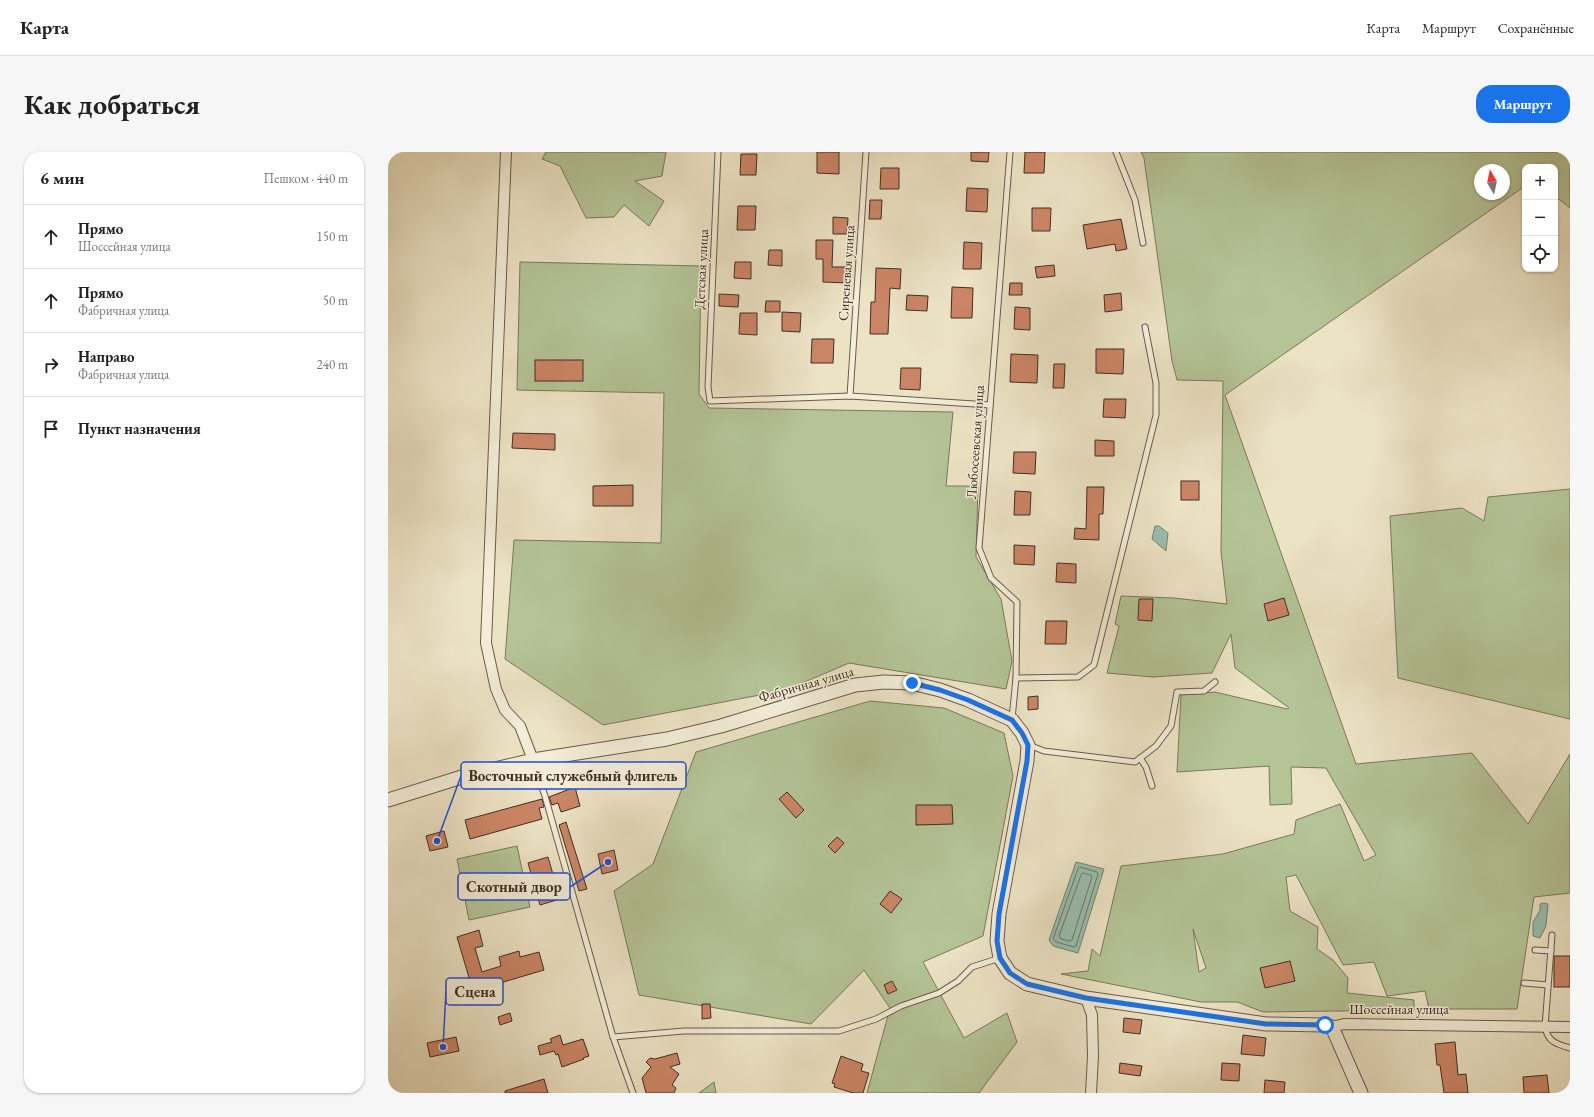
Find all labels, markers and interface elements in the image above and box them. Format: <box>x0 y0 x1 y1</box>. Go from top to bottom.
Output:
text: Карта <box>20 15 69 40</box>
text: Карта <box>1367 19 1400 37</box>
text: Маршрут <box>1422 19 1476 37</box>
text: Сохранённые <box>1498 19 1574 37</box>
button: Маршрут <box>1476 85 1570 123</box>
text: Как добраться <box>24 86 200 122</box>
north arrow <box>1474 164 1510 200</box>
map controls <box>1522 164 1558 272</box>
button: + <box>1522 164 1558 200</box>
text: 6 мин <box>40 167 84 189</box>
text: Пешком · 440 m <box>264 170 348 187</box>
button: − <box>1522 200 1558 236</box>
text: Прямо <box>78 219 123 238</box>
street label: Сиреневая улица <box>834 224 858 322</box>
icon: ahead <box>40 226 62 248</box>
text: 150 m <box>317 228 348 245</box>
street label: Детская улица <box>690 228 712 310</box>
button: locate <box>1522 236 1558 272</box>
text: Шоссейная улица <box>78 238 171 255</box>
text: Прямо <box>78 283 123 302</box>
icon: ahead <box>40 290 62 312</box>
text: 50 m <box>323 292 348 309</box>
text: Фабричная улица <box>78 302 169 319</box>
text: Направо <box>78 347 135 366</box>
icon: right <box>40 354 62 376</box>
text: 240 m <box>317 356 348 373</box>
text: Фабричная улица <box>78 366 169 383</box>
street label: Любосеевская улица <box>962 384 988 500</box>
icon: arrive <box>40 418 62 440</box>
text: Пункт назначения <box>78 419 201 438</box>
street label: Фабричная улица <box>756 662 856 706</box>
route end <box>903 674 921 692</box>
callout: Восточный служебный флигель <box>461 762 686 789</box>
text: Восточный служебный флигель <box>468 766 678 785</box>
callout: Скотный двор <box>458 873 570 900</box>
text: Скотный двор <box>466 877 562 896</box>
callout: Сцена <box>446 978 503 1005</box>
text: Сцена <box>455 982 496 1001</box>
street label: Шоссейная улица <box>1349 1000 1449 1018</box>
route start <box>1316 1016 1334 1034</box>

